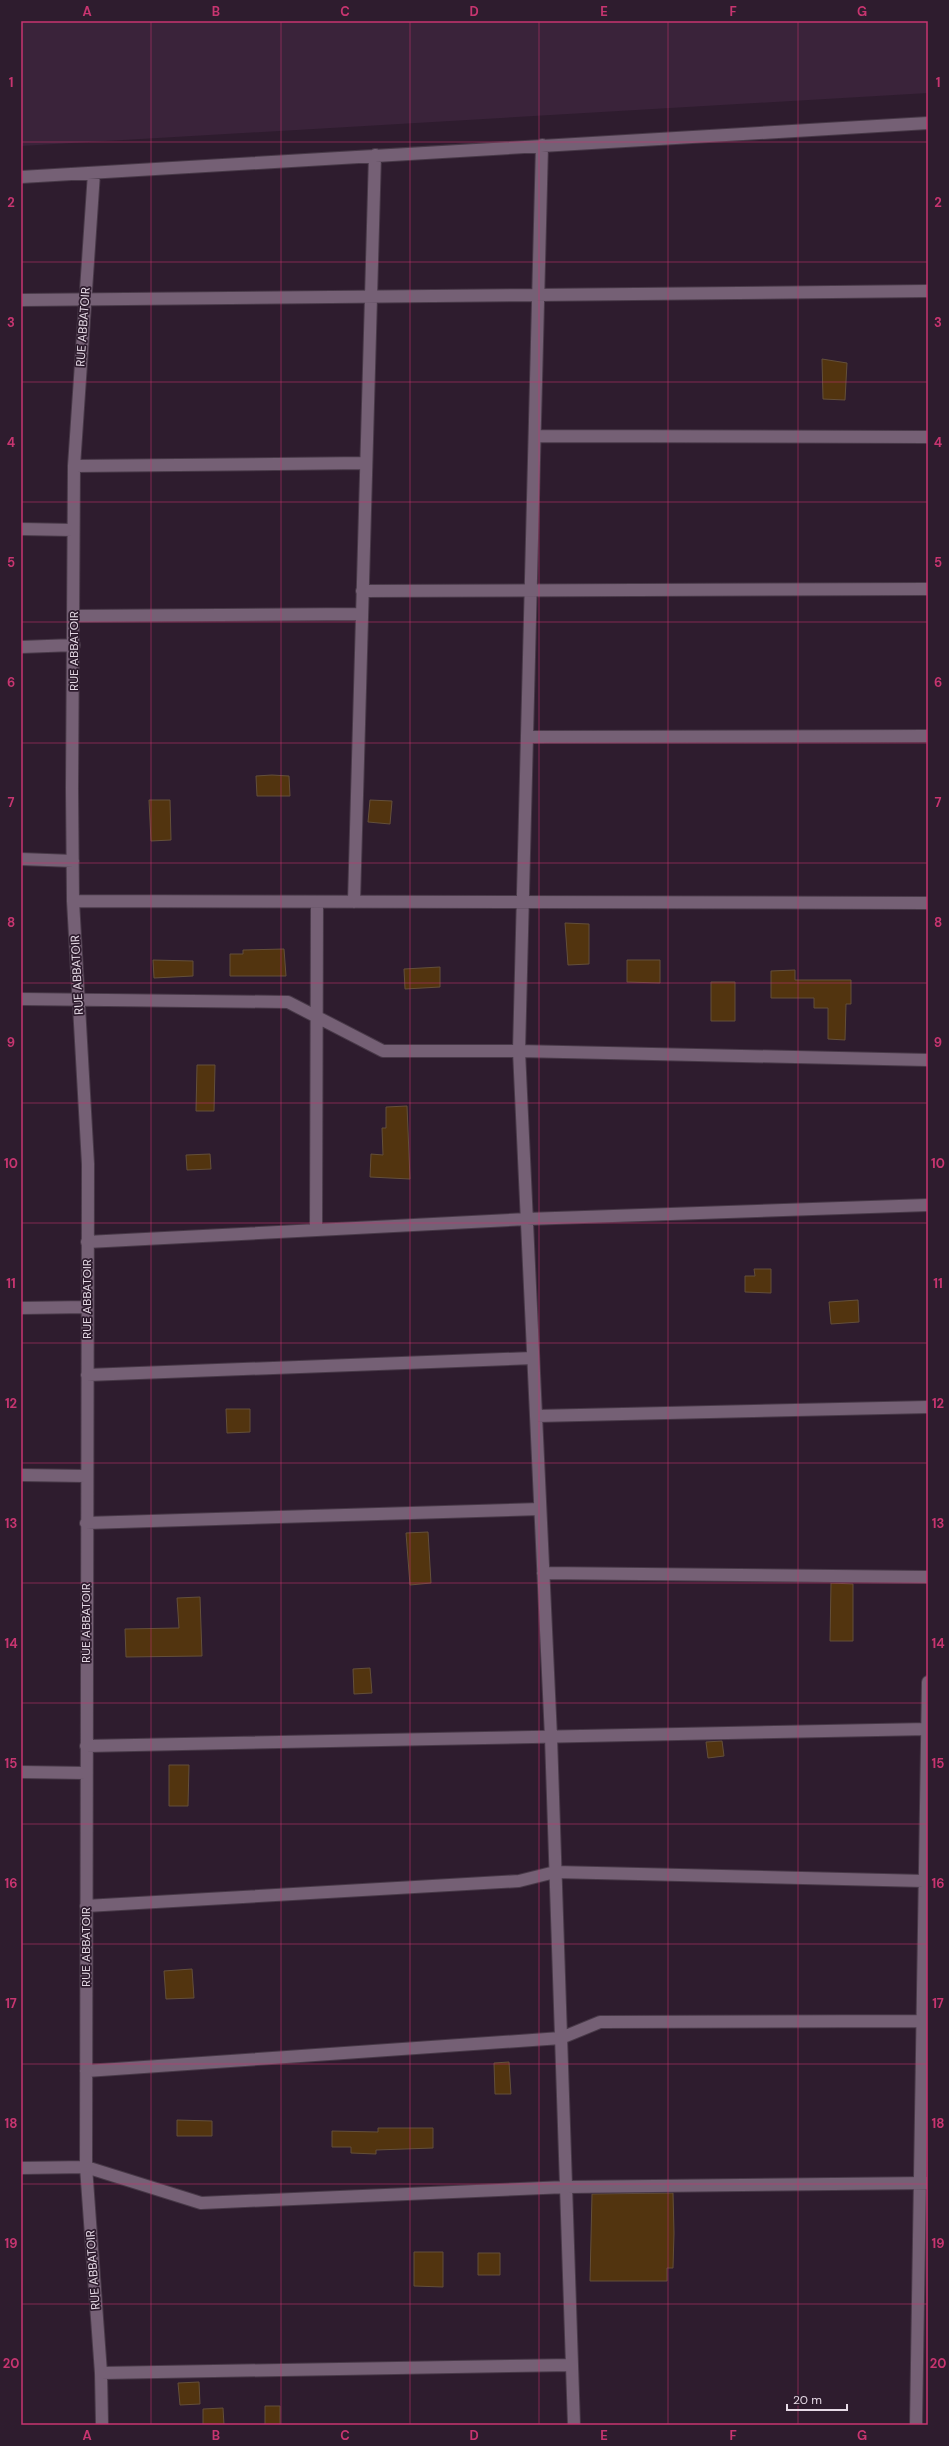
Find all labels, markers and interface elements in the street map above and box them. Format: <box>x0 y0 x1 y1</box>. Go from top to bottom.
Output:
text: A <box>82 3 92 20</box>
text: B <box>212 3 220 20</box>
text: C <box>340 3 350 20</box>
text: D <box>469 3 479 20</box>
text: E <box>600 3 608 20</box>
text: F <box>729 3 737 20</box>
text: G <box>857 3 867 20</box>
text: 1 <box>9 74 13 91</box>
text: 1 <box>936 74 940 91</box>
text: 2 <box>7 194 15 211</box>
text: 2 <box>934 194 942 211</box>
street label: RUE ABBATOIR <box>72 287 94 367</box>
text: 3 <box>7 314 15 331</box>
text: 3 <box>934 314 942 331</box>
text: 4 <box>7 434 15 451</box>
text: 4 <box>934 434 942 451</box>
text: 5 <box>7 554 15 571</box>
text: 5 <box>934 554 942 571</box>
street label: RUE ABBATOIR <box>66 611 82 691</box>
text: 6 <box>7 674 15 691</box>
text: 6 <box>934 674 942 691</box>
text: 7 <box>8 794 15 811</box>
text: 7 <box>935 794 942 811</box>
text: 8 <box>7 914 15 931</box>
text: 8 <box>934 914 942 931</box>
street label: RUE ABBATOIR <box>67 935 87 1015</box>
text: 9 <box>7 1034 15 1051</box>
text: 9 <box>934 1034 942 1051</box>
text: 10 <box>4 1155 18 1172</box>
text: 10 <box>931 1155 945 1172</box>
street label: RUE ABBATOIR <box>79 1259 95 1339</box>
text: 11 <box>6 1275 16 1292</box>
text: 11 <box>933 1275 943 1292</box>
text: 12 <box>5 1395 17 1412</box>
text: 12 <box>932 1395 944 1412</box>
text: 13 <box>5 1515 17 1532</box>
text: 13 <box>932 1515 944 1532</box>
street label: RUE ABBATOIR <box>78 1583 94 1663</box>
text: 14 <box>4 1635 18 1652</box>
text: 14 <box>931 1635 945 1652</box>
text: 15 <box>5 1755 17 1772</box>
text: 15 <box>932 1755 944 1772</box>
text: 16 <box>5 1875 17 1892</box>
text: 16 <box>932 1875 944 1892</box>
street label: RUE ABBATOIR <box>78 1907 94 1987</box>
text: 17 <box>5 1995 17 2012</box>
text: 17 <box>932 1995 944 2012</box>
text: 18 <box>5 2115 17 2132</box>
text: 18 <box>932 2115 944 2132</box>
street label: RUE ABBATOIR <box>82 2230 104 2310</box>
text: 19 <box>5 2235 18 2252</box>
text: 19 <box>932 2235 945 2252</box>
text: 20 <box>3 2355 19 2372</box>
text: 20 <box>930 2355 946 2372</box>
scale bar <box>787 2386 847 2412</box>
text: 20 m <box>793 2392 822 2408</box>
text: A <box>82 2427 92 2444</box>
text: B <box>212 2427 220 2444</box>
text: C <box>340 2427 350 2444</box>
text: D <box>469 2427 479 2444</box>
text: E <box>600 2427 608 2444</box>
text: F <box>729 2427 737 2444</box>
text: G <box>857 2427 867 2444</box>

